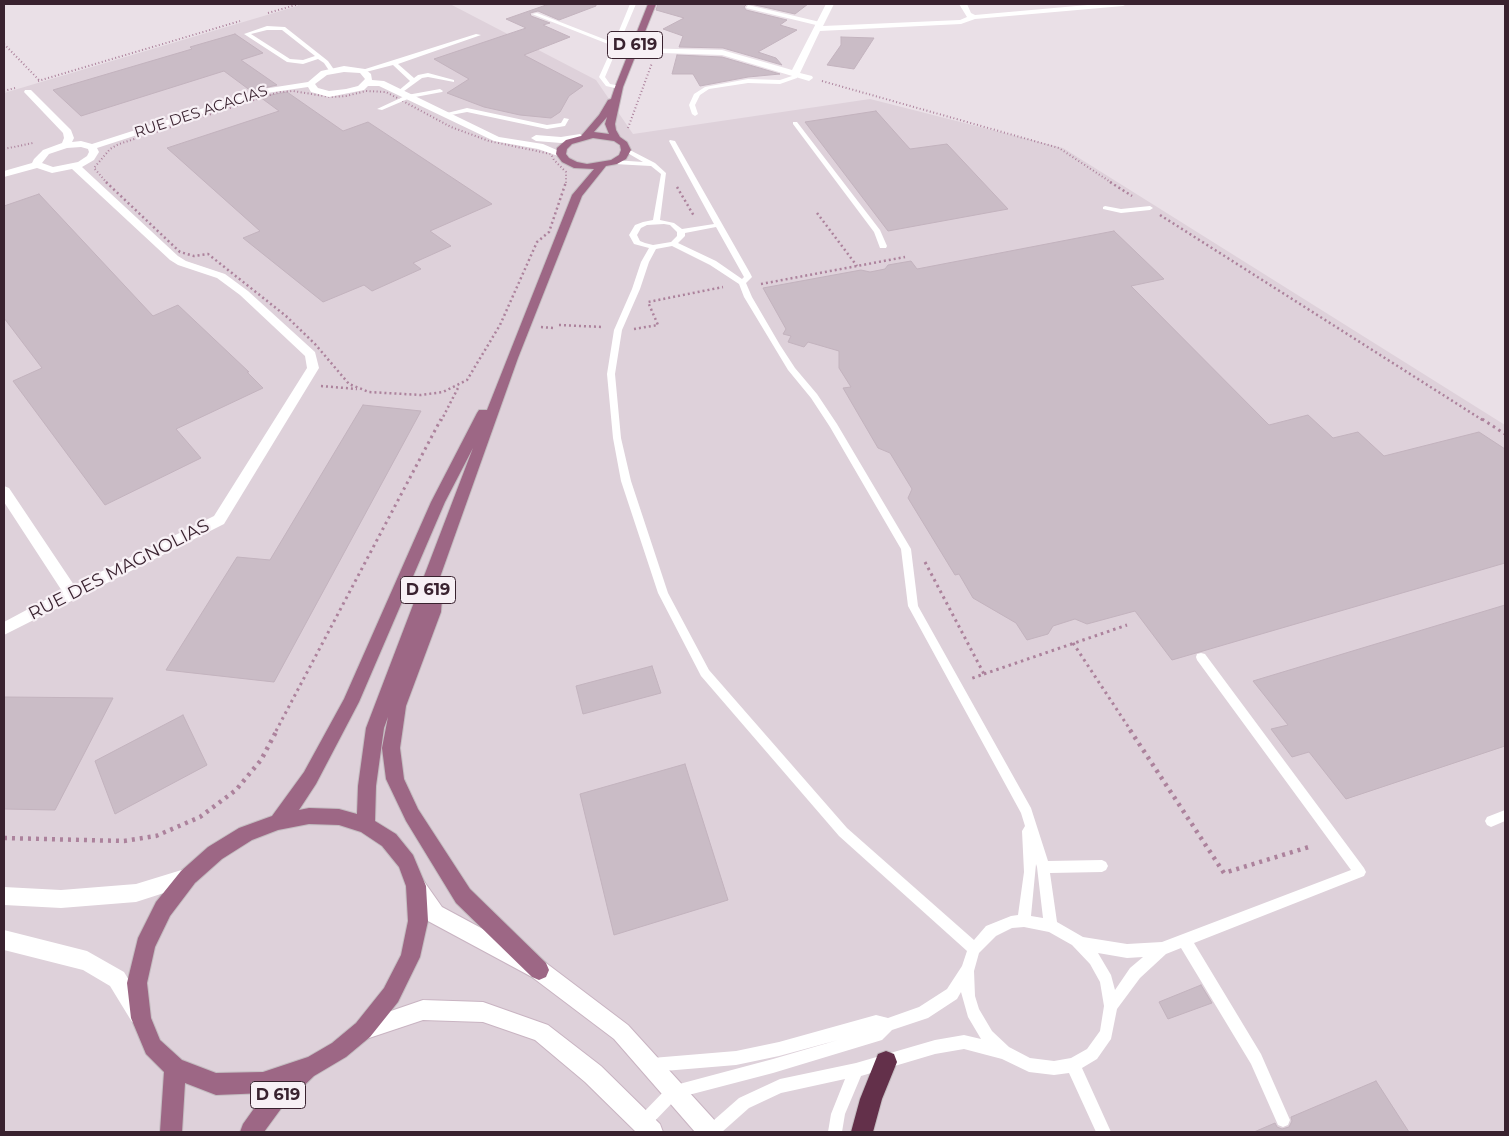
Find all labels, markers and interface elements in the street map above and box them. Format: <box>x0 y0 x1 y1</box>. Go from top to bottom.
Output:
road number: D 619 <box>608 32 662 58</box>
street label: RUE DES ACACIAS <box>132 82 270 142</box>
street label: RUE DES MAGNOLIAS <box>25 515 213 625</box>
road number: D 619 <box>400 576 456 604</box>
road number: D 619 <box>250 1082 306 1108</box>

